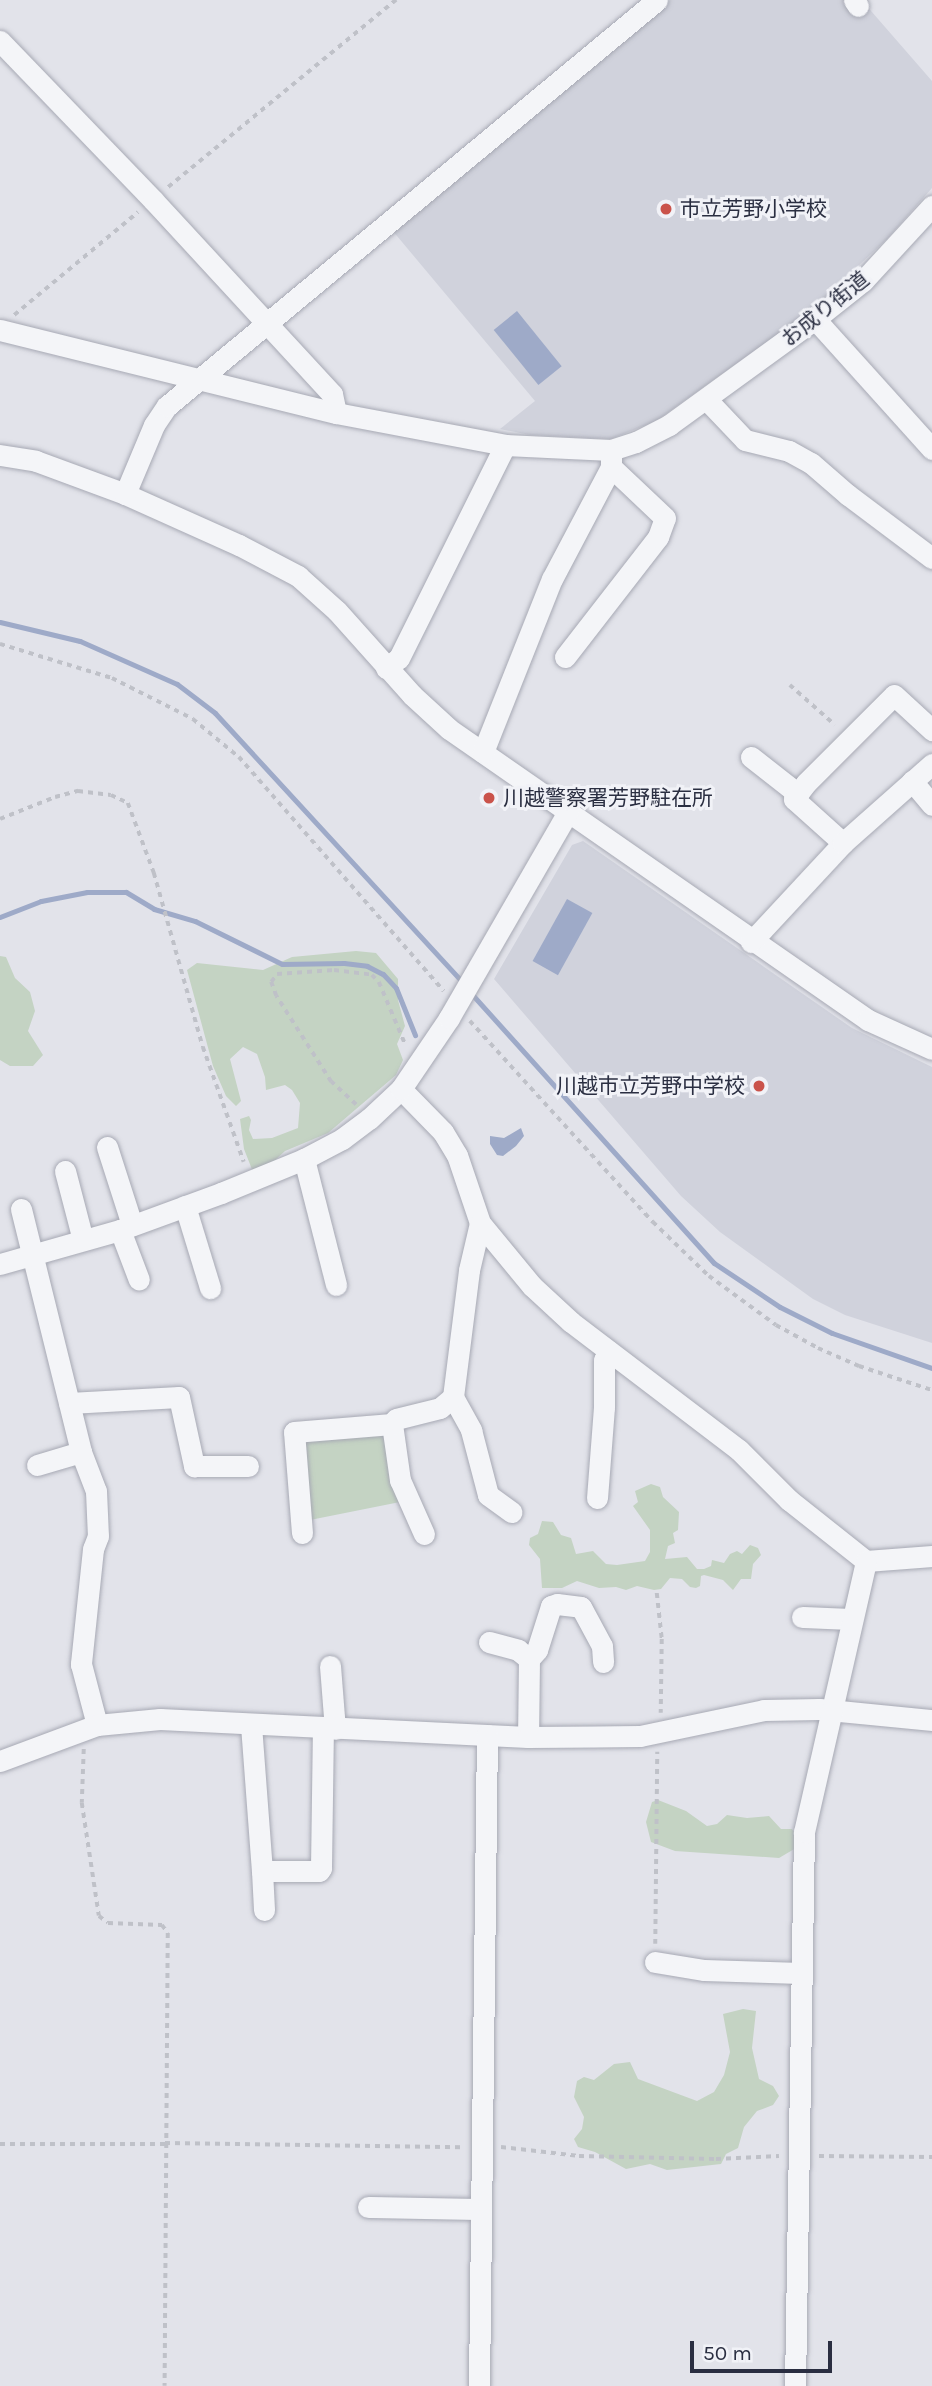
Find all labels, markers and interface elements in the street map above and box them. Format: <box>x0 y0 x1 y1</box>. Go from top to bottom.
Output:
place label: 市立芳野小学校 <box>680 196 827 222</box>
marker: 市立芳野小学校 <box>658 201 674 217</box>
street label: お成り街道 <box>776 266 874 352</box>
place label: 川越警察署芳野駐在所 <box>503 785 713 811</box>
marker: 川越警察署芳野駐在所 <box>481 790 497 806</box>
place label: 川越市立芳野中学校 <box>556 1073 745 1099</box>
marker: 川越市立芳野中学校 <box>751 1078 767 1094</box>
scale bar <box>694 2326 836 2370</box>
text: 50 m <box>703 2341 752 2365</box>

